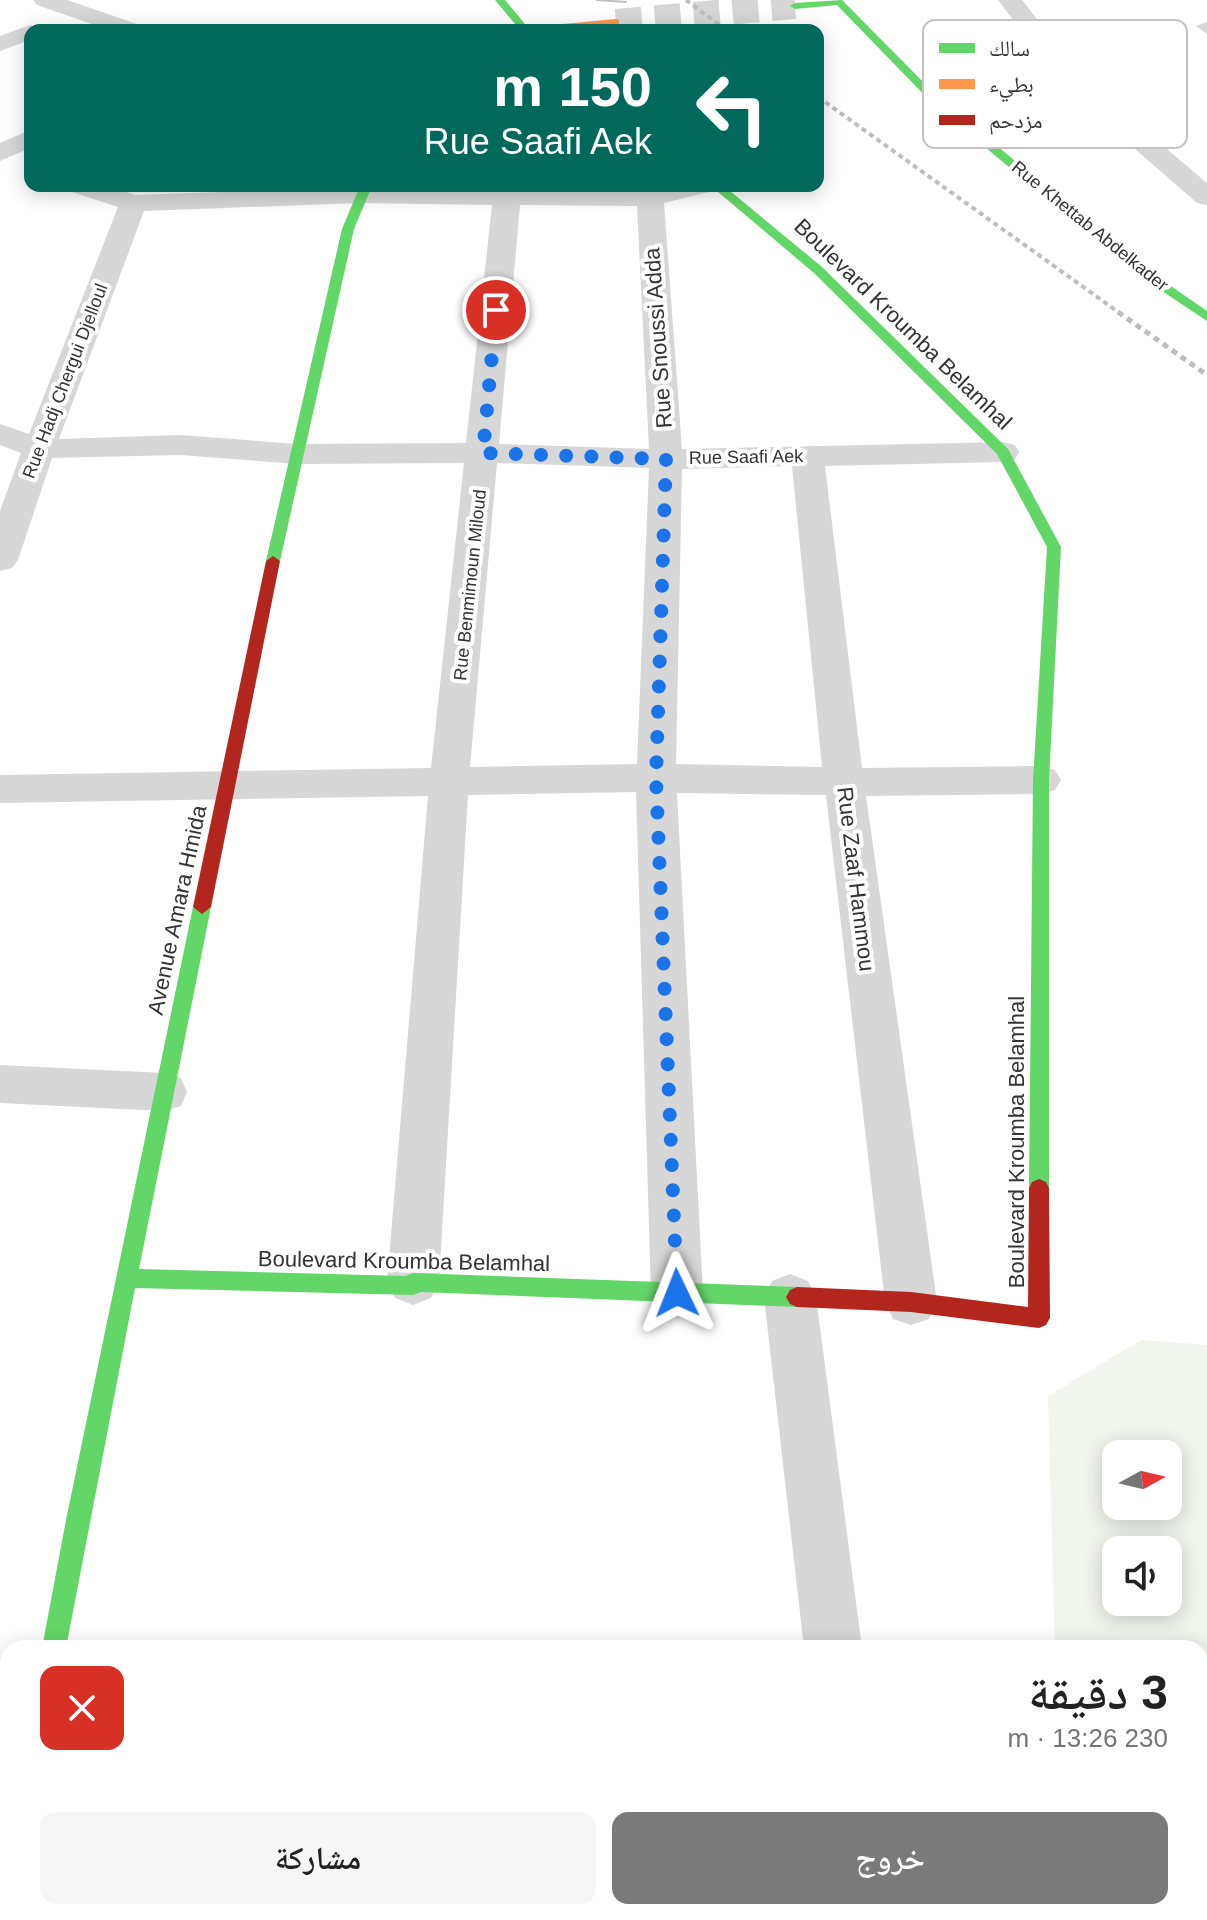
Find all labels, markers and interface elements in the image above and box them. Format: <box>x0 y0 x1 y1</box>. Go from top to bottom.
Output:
legend <box>923 20 1187 148</box>
text: سالك <box>989 36 1030 61</box>
text: 150 m <box>493 55 652 118</box>
icon: left <box>680 56 784 160</box>
text: بطيء <box>989 72 1034 102</box>
text: مزدحم <box>989 108 1043 135</box>
text: Rue Saafi Aek <box>424 121 652 162</box>
street label: Rue Khettab Abdelkader <box>1008 157 1172 295</box>
street label: Boulevard Kroumba Belamhal <box>789 213 1017 435</box>
street label: Rue Snoussi Adda <box>639 246 677 429</box>
pin <box>462 276 530 344</box>
street label: Rue Hadj Chergui Djelloul <box>19 281 111 481</box>
icon: arrive <box>474 288 518 332</box>
street label: Rue Saafi Aek <box>689 446 804 468</box>
street label: Rue Benmimoun Miloud <box>450 488 490 682</box>
street label: Rue Zaaf Hammou <box>832 785 880 973</box>
street label: Avenue Amara Hmida <box>143 802 212 1017</box>
street label: Boulevard Kroumba Belamhal <box>1004 996 1029 1288</box>
street label: Boulevard Kroumba Belamhal <box>258 1246 550 1276</box>
position arrow <box>635 1251 719 1335</box>
north arrow <box>1102 1440 1182 1520</box>
map controls <box>1102 1440 1182 1616</box>
button: sound <box>1102 1536 1182 1616</box>
button: close <box>40 1666 124 1750</box>
text: 3 دقيقة <box>1028 1666 1168 1719</box>
text: 230 m · 13:26 <box>1008 1723 1168 1753</box>
button: مشاركة <box>40 1812 596 1904</box>
button: خروج <box>612 1812 1168 1904</box>

